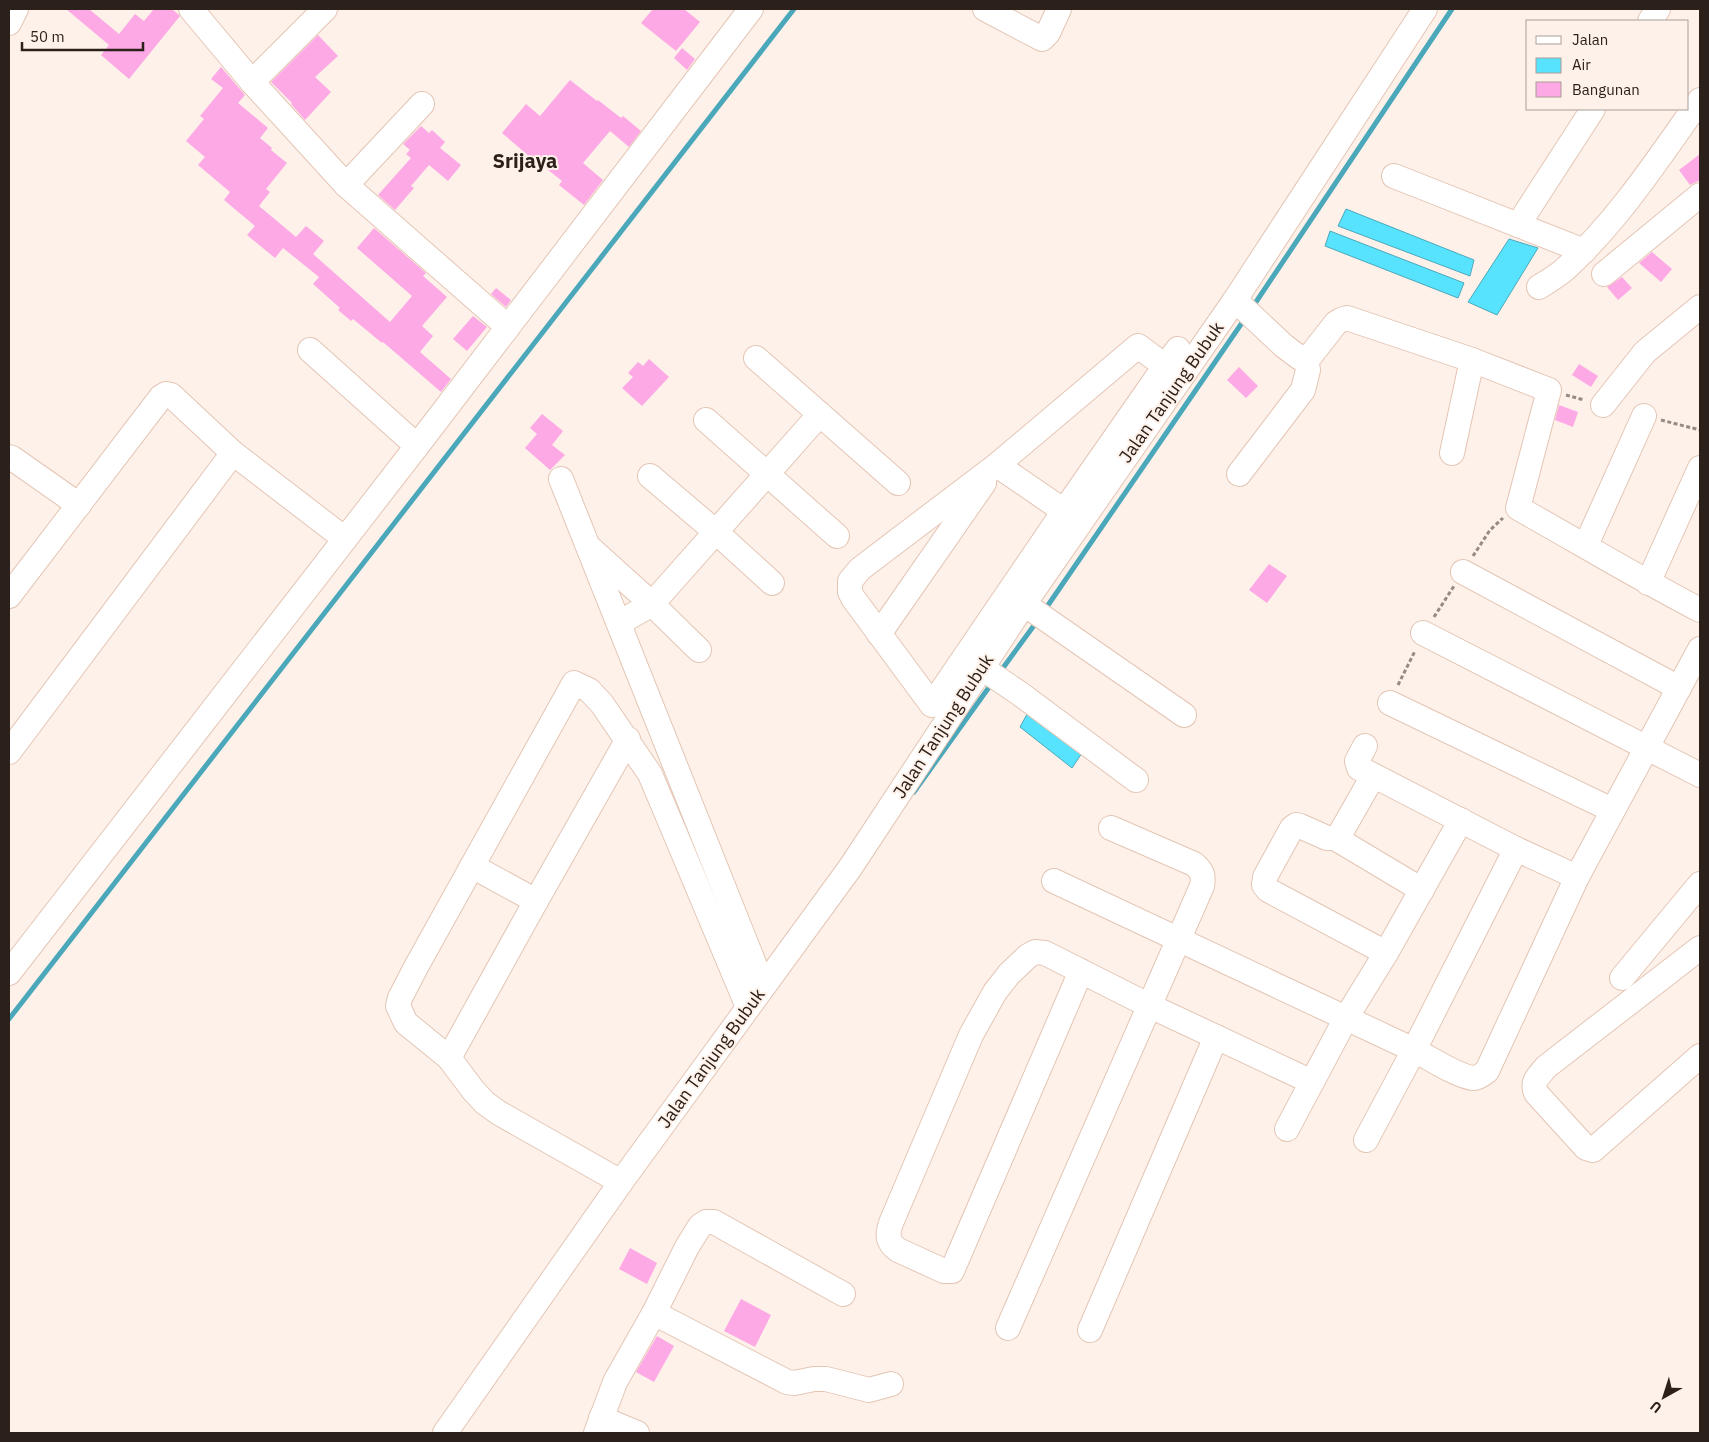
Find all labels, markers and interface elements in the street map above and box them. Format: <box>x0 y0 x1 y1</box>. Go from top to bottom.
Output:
scale bar <box>22 20 144 52</box>
legend <box>1526 20 1689 110</box>
text: 50 m <box>30 27 65 46</box>
text: Jalan <box>1572 30 1608 49</box>
text: Air <box>1572 55 1591 74</box>
text: Bangunan <box>1572 80 1640 99</box>
district label: Srijaya <box>493 147 557 174</box>
street label: Jalan Tanjung Bubuk <box>1114 316 1229 467</box>
street label: Jalan Tanjung Bubuk <box>888 649 999 802</box>
street label: Jalan Tanjung Bubuk <box>652 983 770 1133</box>
north arrow <box>1639 1372 1689 1422</box>
text: U <box>1646 1397 1665 1417</box>

